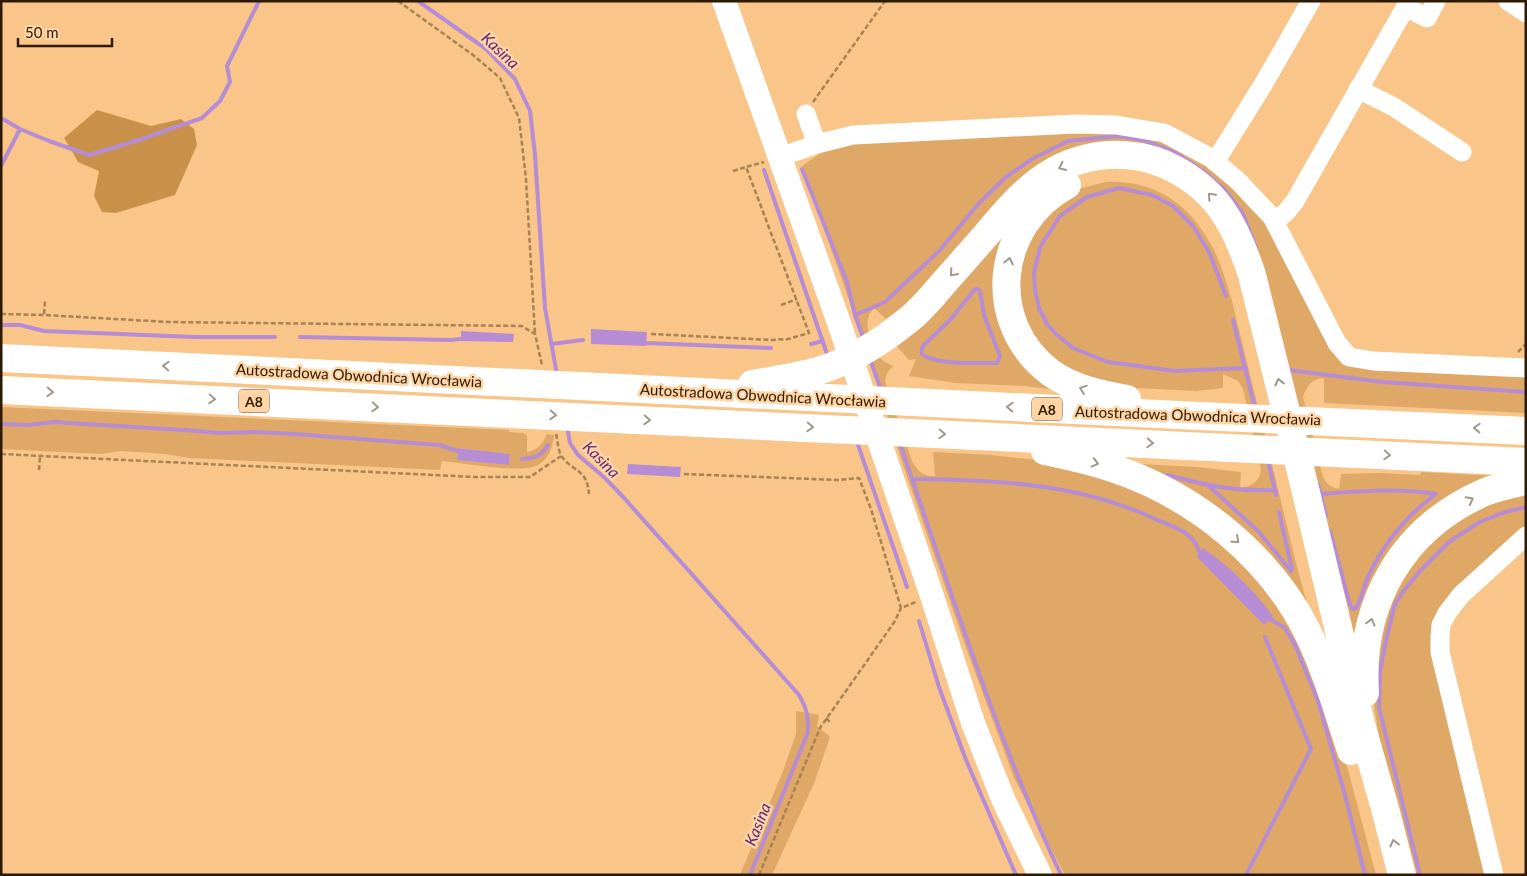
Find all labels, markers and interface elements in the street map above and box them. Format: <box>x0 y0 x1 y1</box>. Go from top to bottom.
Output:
scale bar <box>18 15 111 47</box>
text: 50 m <box>25 23 59 41</box>
water label: Kasina <box>478 28 524 72</box>
one-way arrow <box>1058 161 1067 171</box>
one-way arrow <box>1208 193 1217 202</box>
one-way arrow <box>1003 257 1014 266</box>
one-way arrow <box>949 268 958 277</box>
one-way arrow <box>162 360 170 371</box>
street label: Autostradowa Obwodnica Wrocławia <box>236 360 482 390</box>
one-way arrow <box>1274 377 1285 386</box>
street label: Autostradowa Obwodnica Wrocławia <box>640 380 886 410</box>
one-way arrow <box>1080 385 1088 395</box>
one-way arrow <box>46 386 54 397</box>
road number: A8 <box>239 390 269 412</box>
one-way arrow <box>209 394 217 405</box>
road number: A8 <box>1032 398 1062 420</box>
one-way arrow <box>371 401 379 412</box>
one-way arrow <box>1006 402 1014 413</box>
street label: Autostradowa Obwodnica Wrocławia <box>1075 402 1321 428</box>
one-way arrow <box>549 409 557 420</box>
one-way arrow <box>644 414 652 425</box>
one-way arrow <box>806 422 814 433</box>
one-way arrow <box>1473 423 1481 434</box>
one-way arrow <box>938 428 946 439</box>
water label: Kasina <box>580 437 624 481</box>
one-way arrow <box>1146 438 1154 449</box>
one-way arrow <box>1383 449 1391 460</box>
one-way arrow <box>1090 457 1099 468</box>
one-way arrow <box>1465 496 1474 506</box>
one-way arrow <box>1230 534 1239 543</box>
one-way arrow <box>1365 618 1375 626</box>
water label: Kasina <box>740 800 774 848</box>
one-way arrow <box>1389 839 1400 848</box>

